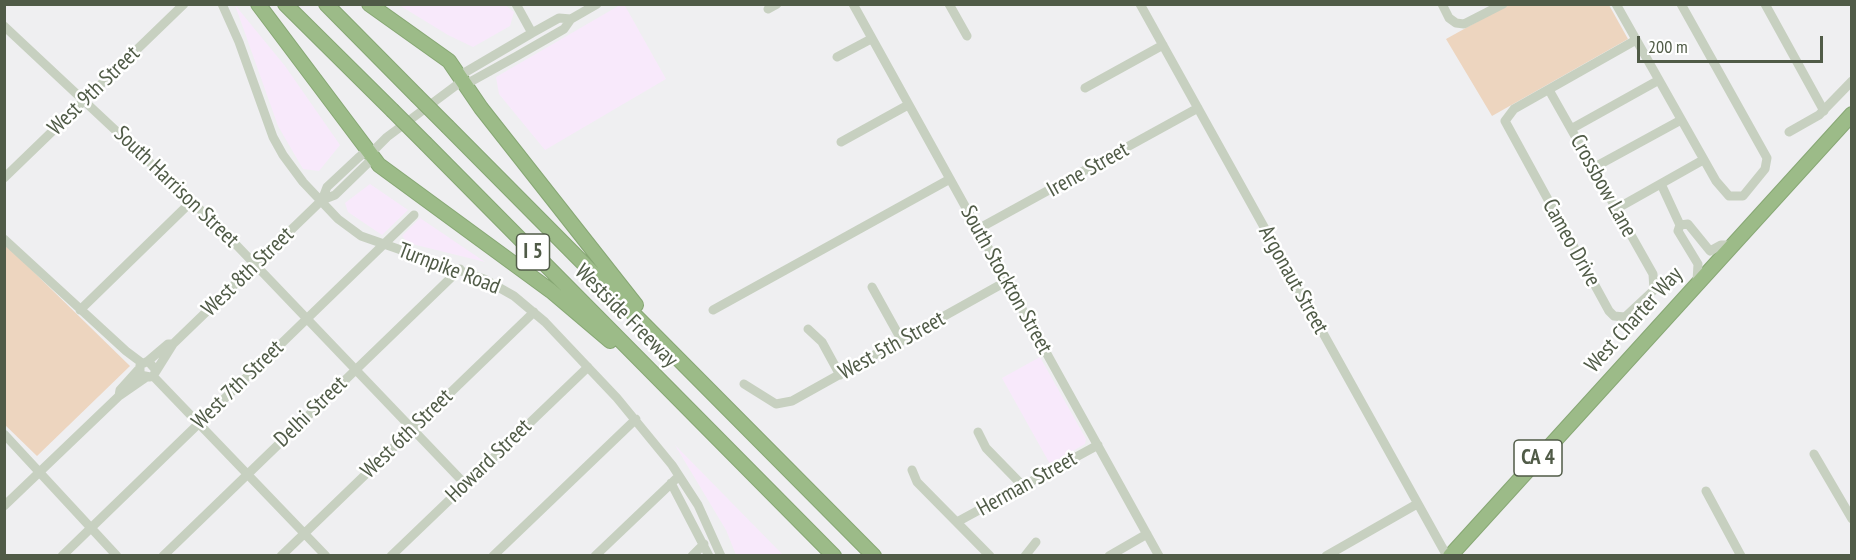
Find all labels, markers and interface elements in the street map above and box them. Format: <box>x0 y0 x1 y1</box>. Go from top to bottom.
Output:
scale bar <box>1640 24 1826 62</box>
text: 200 m <box>1648 35 1688 58</box>
street label: West 9th Street <box>43 41 145 141</box>
street label: South Harrison Street <box>108 121 244 253</box>
street label: Crossbow Lane <box>1564 130 1642 242</box>
street label: Irene Street <box>1043 137 1133 203</box>
street label: Cameo Drive <box>1536 195 1606 291</box>
street label: South Stockton Street <box>954 201 1058 359</box>
street label: Argonaut Street <box>1252 221 1334 339</box>
street label: West 8th Street <box>197 222 299 322</box>
road number: I 5 <box>516 234 550 270</box>
street label: Turnpike Road <box>394 237 504 301</box>
street label: Westside Freeway <box>569 259 683 373</box>
street label: West Charter Way <box>1580 262 1688 378</box>
street label: West 5th Street <box>834 306 950 386</box>
street label: West 7th Street <box>187 335 289 435</box>
street label: Delhi Street <box>269 371 353 453</box>
street label: West 6th Street <box>356 384 458 484</box>
street label: Howard Street <box>441 414 537 508</box>
road number: CA 4 <box>1514 440 1562 476</box>
street label: Herman Street <box>973 446 1081 522</box>

